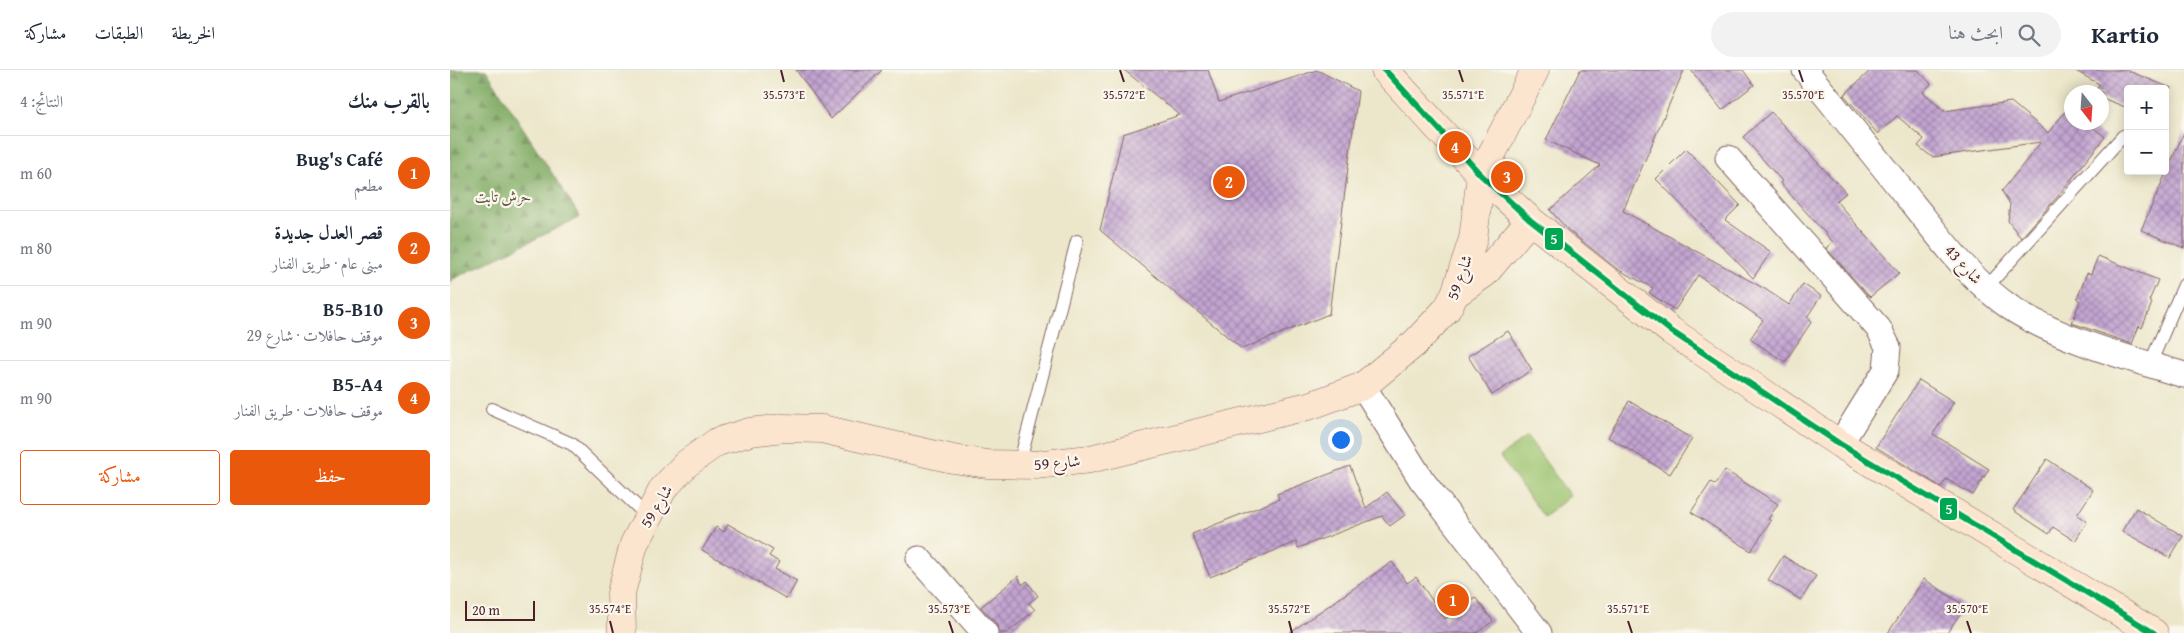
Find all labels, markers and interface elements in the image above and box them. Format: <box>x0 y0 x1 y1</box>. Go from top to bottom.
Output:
search box <box>1711 12 2061 57</box>
text: Kartio <box>2091 17 2159 52</box>
text: ابحث هنا <box>1948 18 2003 46</box>
text: مشاركة <box>25 19 66 46</box>
text: الطبقات <box>94 19 143 46</box>
text: الخريطة <box>171 19 215 46</box>
icon: search <box>2015 21 2043 49</box>
text: بالقرب منك <box>348 85 430 116</box>
north arrow <box>2064 85 2109 130</box>
map controls <box>2124 85 2169 175</box>
button: + <box>2124 85 2169 130</box>
text: 35.573°E <box>763 86 805 103</box>
text: 35.572°E <box>1103 86 1145 103</box>
text: 35.571°E <box>1442 86 1484 103</box>
text: 35.570°E <box>1782 86 1824 103</box>
text: النتائج: 4 <box>20 89 63 113</box>
pin: 4 <box>1439 128 1471 166</box>
button: − <box>2124 130 2169 175</box>
text: Bug's Café <box>296 145 383 173</box>
pin: 3 <box>1491 158 1523 196</box>
text: 60 m <box>20 161 52 185</box>
text: 1 <box>410 161 418 185</box>
pin: 2 <box>1213 163 1245 201</box>
text: مطعم <box>354 173 383 197</box>
park label: حرش تابت <box>475 184 531 208</box>
text: قصر العدل جديدة <box>274 218 383 246</box>
line badge: 5 <box>1544 227 1564 251</box>
text: 5 <box>1550 229 1558 249</box>
text: 80 m <box>20 236 52 260</box>
text: 2 <box>410 236 418 260</box>
street label: شارع 43 <box>1938 239 1989 291</box>
text: مبنى عام · طريق الفنار <box>272 251 383 275</box>
street label: شارع 59 <box>1440 251 1480 304</box>
text: B5-B10 <box>323 295 383 323</box>
text: 90 m <box>20 311 52 335</box>
text: 3 <box>410 311 418 335</box>
text: موقف حافلات · شارع 29 <box>247 323 383 347</box>
text: B5-A4 <box>333 370 383 398</box>
text: 90 m <box>20 386 52 410</box>
text: 4 <box>410 386 418 410</box>
text: موقف حافلات · طريق الفنار <box>234 398 383 422</box>
your location <box>1328 427 1354 453</box>
street label: شارع 59 <box>1033 448 1081 478</box>
button: مشاركة <box>20 450 220 505</box>
button: حفظ <box>230 450 430 505</box>
street label: شارع 59 <box>634 480 680 533</box>
line badge: 5 <box>1939 497 1958 521</box>
text: 5 <box>1945 499 1953 519</box>
pin: 1 <box>1437 581 1469 619</box>
scale bar <box>465 598 535 621</box>
text: 20 m <box>472 600 500 620</box>
text: 35.574°E <box>589 600 631 617</box>
text: 35.573°E <box>928 600 970 617</box>
text: 35.572°E <box>1268 600 1310 617</box>
text: 35.571°E <box>1607 600 1649 617</box>
text: 35.570°E <box>1946 600 1988 617</box>

